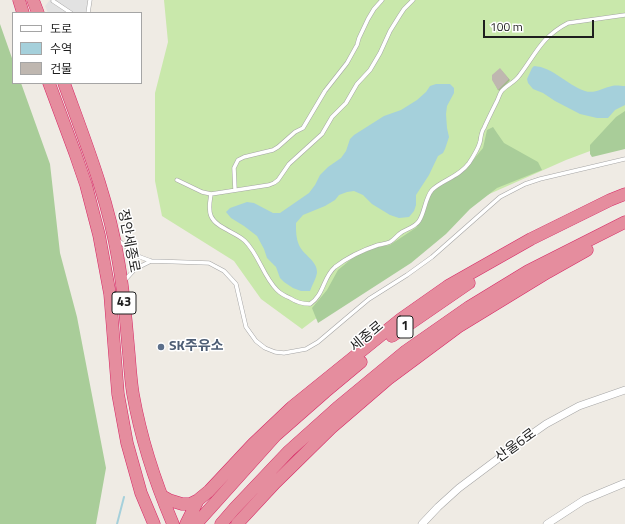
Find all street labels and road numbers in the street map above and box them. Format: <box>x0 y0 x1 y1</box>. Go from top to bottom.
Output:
street label: 정안세종로 <box>114 208 142 274</box>
road number: 43 <box>112 292 136 314</box>
road number: 1 <box>397 316 413 338</box>
street label: 세종로 <box>347 318 387 356</box>
street label: 산울6로 <box>492 426 540 466</box>

